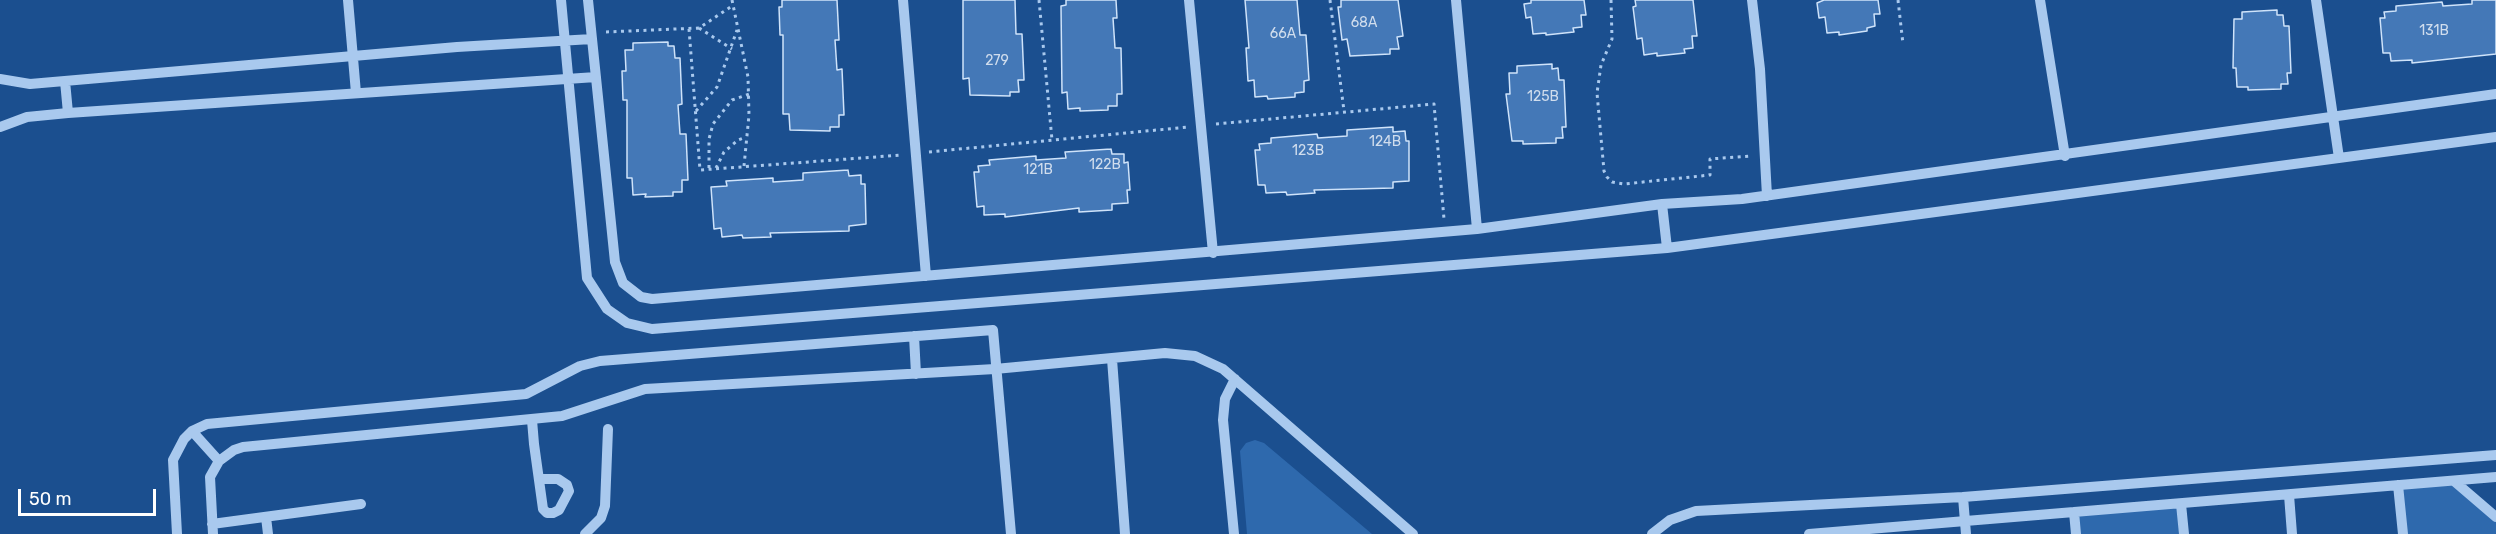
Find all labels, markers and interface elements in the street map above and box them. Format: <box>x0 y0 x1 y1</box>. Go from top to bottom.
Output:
house number: 68A <box>1351 15 1377 31</box>
house number: 131B <box>2419 23 2449 39</box>
house number: 66A <box>1270 26 1296 42</box>
house number: 279 <box>985 53 1009 69</box>
house number: 125B <box>1527 89 1559 105</box>
house number: 124B <box>1369 134 1401 150</box>
house number: 123B <box>1292 143 1324 159</box>
house number: 122B <box>1089 157 1121 173</box>
house number: 121B <box>1023 162 1053 178</box>
scale bar <box>21 477 159 515</box>
text: 50 m <box>29 488 72 510</box>

